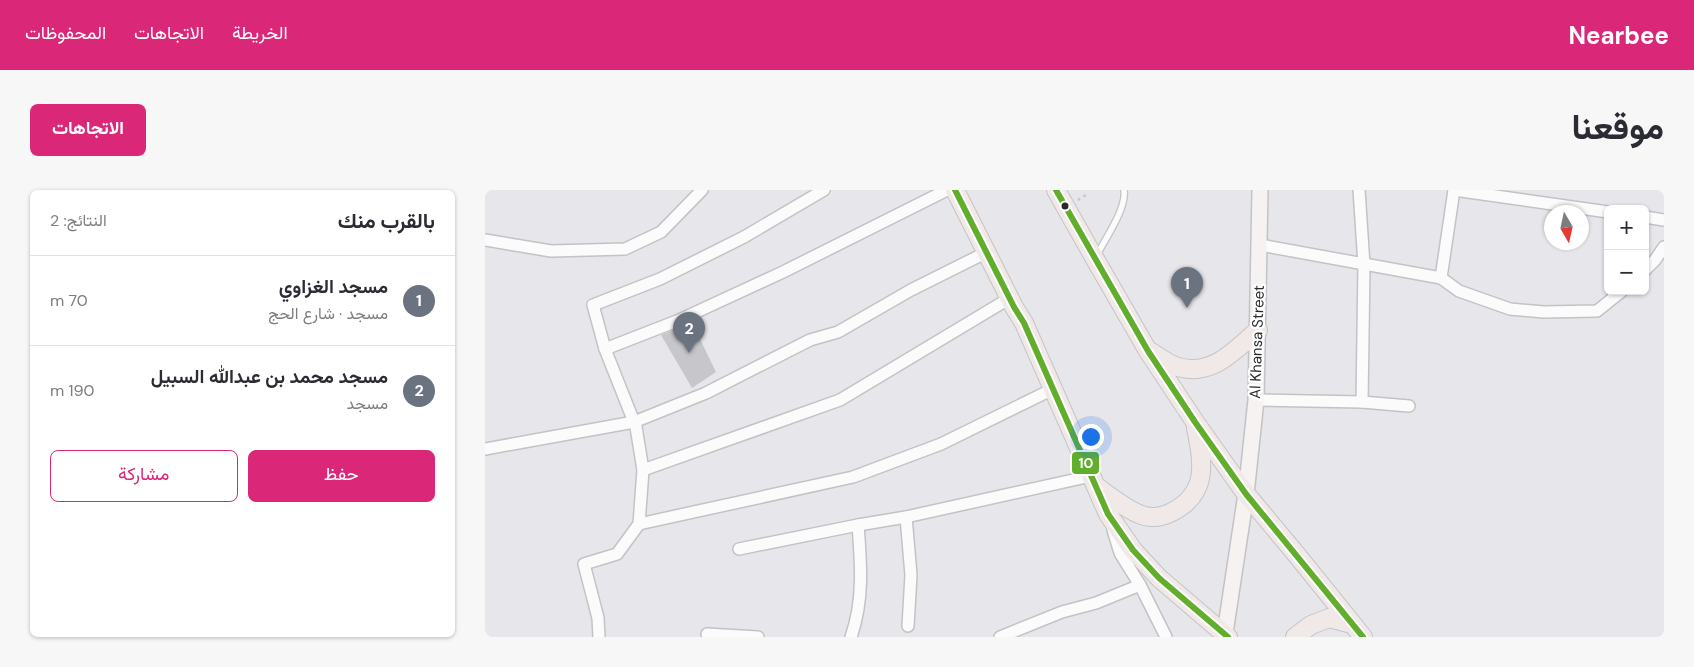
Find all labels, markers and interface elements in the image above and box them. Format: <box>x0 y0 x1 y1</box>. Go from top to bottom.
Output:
text: Nearbee <box>1569 20 1669 51</box>
text: المحفوظات <box>25 21 106 45</box>
text: الاتجاهات <box>134 21 204 45</box>
text: الخريطة <box>232 21 288 45</box>
button: الاتجاهات <box>30 104 146 156</box>
text: موقعنا <box>1571 104 1664 150</box>
unlabelled marker <box>1060 201 1070 211</box>
north arrow <box>1544 205 1589 250</box>
map controls <box>1604 205 1649 295</box>
button: + <box>1604 205 1649 250</box>
text: بالقرب منك <box>338 207 435 235</box>
text: النتائج: 2 <box>50 210 107 231</box>
button: − <box>1604 250 1649 295</box>
pin: 1 <box>1171 267 1203 308</box>
text: مسجد الغزاوي <box>279 274 388 299</box>
street label: Al Khansa Street <box>1245 285 1269 399</box>
text: 70 m <box>50 290 88 311</box>
text: 1 <box>416 290 422 311</box>
text: مسجد · شارع الحج <box>268 303 388 324</box>
pin: 2 <box>673 312 705 353</box>
text: مسجد محمد بن عبدالله السبيل <box>151 364 388 389</box>
text: 190 m <box>50 380 95 401</box>
text: 2 <box>414 380 424 401</box>
text: مسجد <box>347 393 388 414</box>
your location <box>1078 424 1104 450</box>
button: مشاركة <box>50 450 238 502</box>
button: حفظ <box>248 450 435 502</box>
line badge: 10 <box>1071 451 1100 475</box>
text: 10 <box>1079 454 1094 472</box>

